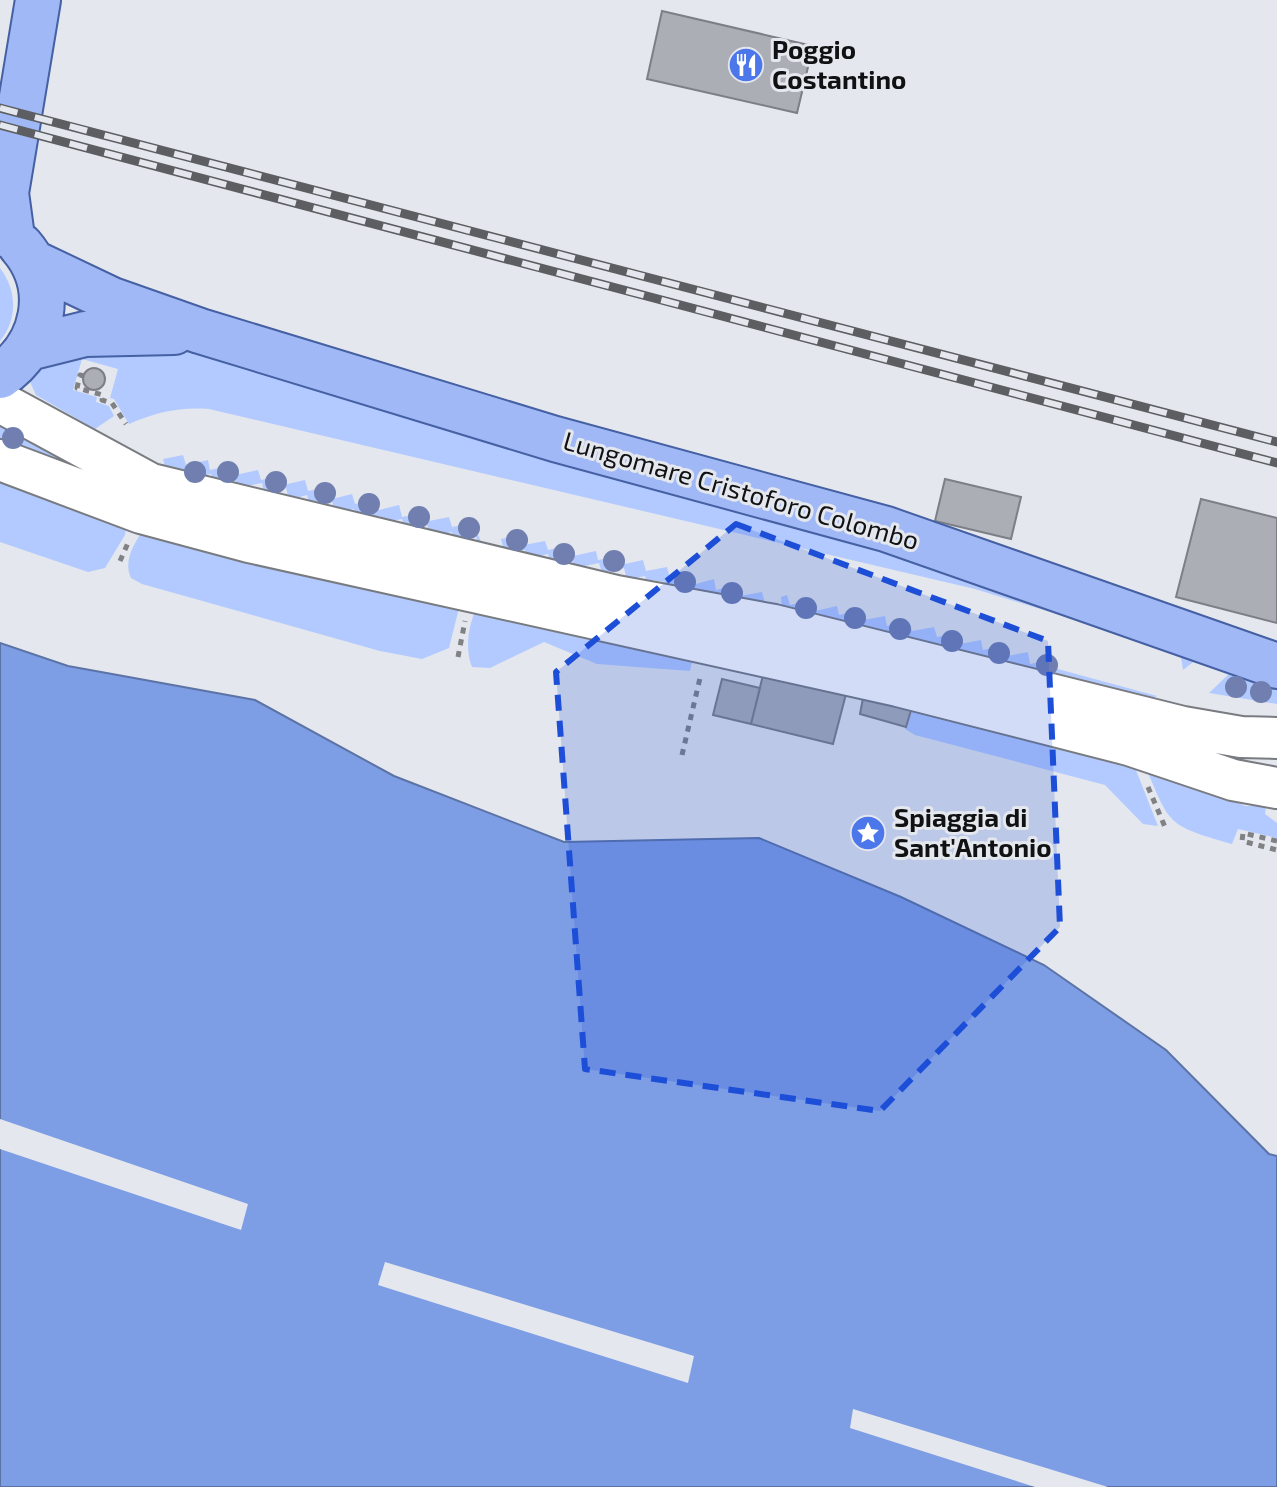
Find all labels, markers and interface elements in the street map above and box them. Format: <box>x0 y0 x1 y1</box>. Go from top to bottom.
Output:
place label: Poggio Costantino <box>772 33 906 94</box>
restaurant icon: Poggio Costantino <box>727 46 765 84</box>
street label: Lungomare Cristoforo Colombo <box>560 424 923 555</box>
place label: Spiaggia di Sant'Antonio <box>894 801 1052 862</box>
place icon: Spiaggia di Sant'Antonio <box>849 814 887 852</box>

